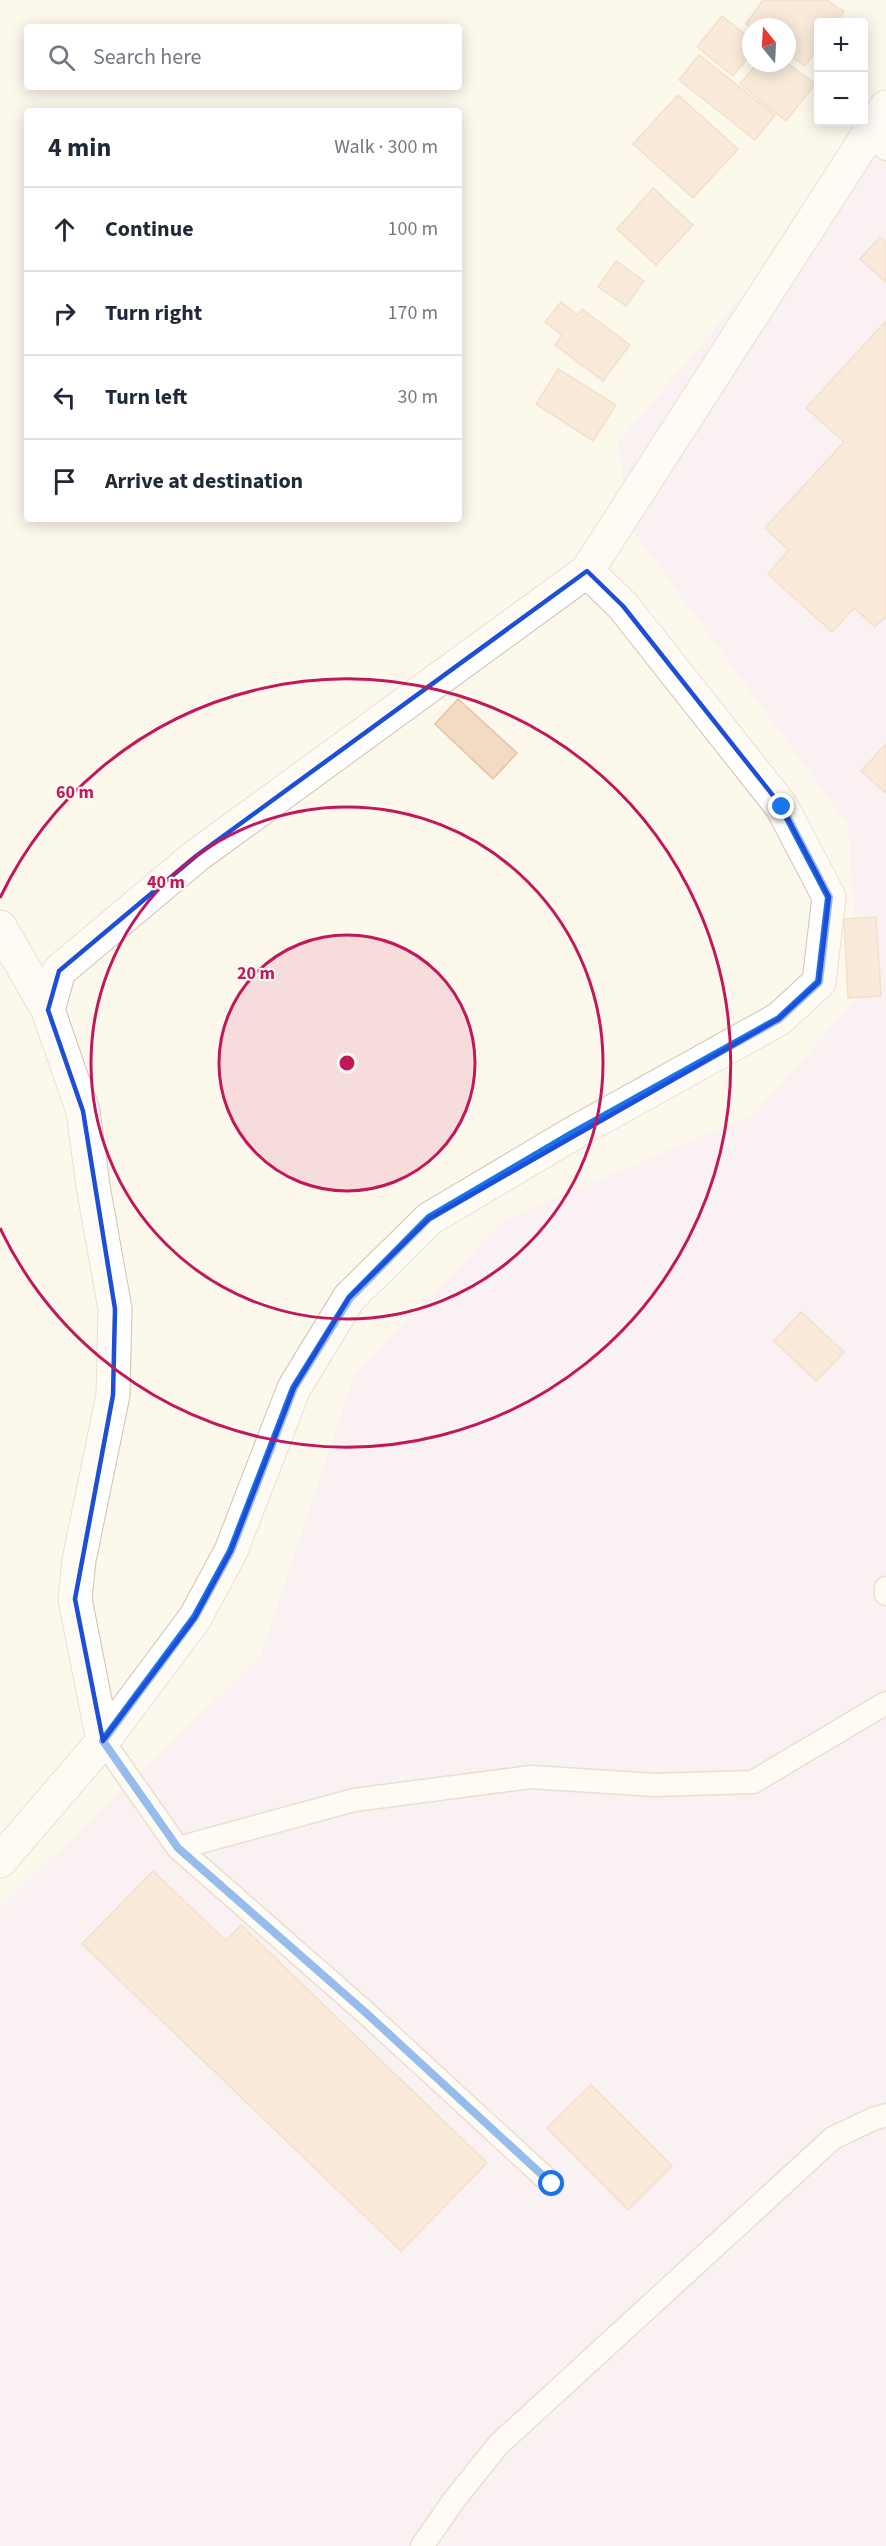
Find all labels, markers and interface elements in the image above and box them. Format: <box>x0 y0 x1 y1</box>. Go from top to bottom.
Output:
north arrow <box>742 18 796 72</box>
map controls <box>814 18 868 126</box>
button: + <box>814 18 868 72</box>
search box <box>24 24 462 90</box>
icon: search <box>45 41 78 74</box>
text: Search here <box>93 41 201 73</box>
button: − <box>814 72 868 126</box>
text: 4 min <box>48 129 111 166</box>
text: Walk · 300 m <box>334 133 438 161</box>
icon: ahead <box>48 213 81 246</box>
text: Continue <box>105 213 194 245</box>
text: 100 m <box>388 215 438 243</box>
icon: right <box>48 297 81 330</box>
text: Turn right <box>105 297 202 329</box>
text: 170 m <box>388 299 438 327</box>
icon: left <box>48 381 81 414</box>
text: Turn left <box>105 381 187 413</box>
text: 30 m <box>398 383 438 411</box>
icon: arrive <box>48 465 81 498</box>
text: Arrive at destination <box>105 465 303 497</box>
text: 60 m <box>56 780 94 805</box>
route end <box>768 793 794 819</box>
text: 40 m <box>147 870 185 895</box>
text: 20 m <box>237 961 275 986</box>
centre of rings <box>337 1053 357 1073</box>
route start <box>538 2170 564 2196</box>

